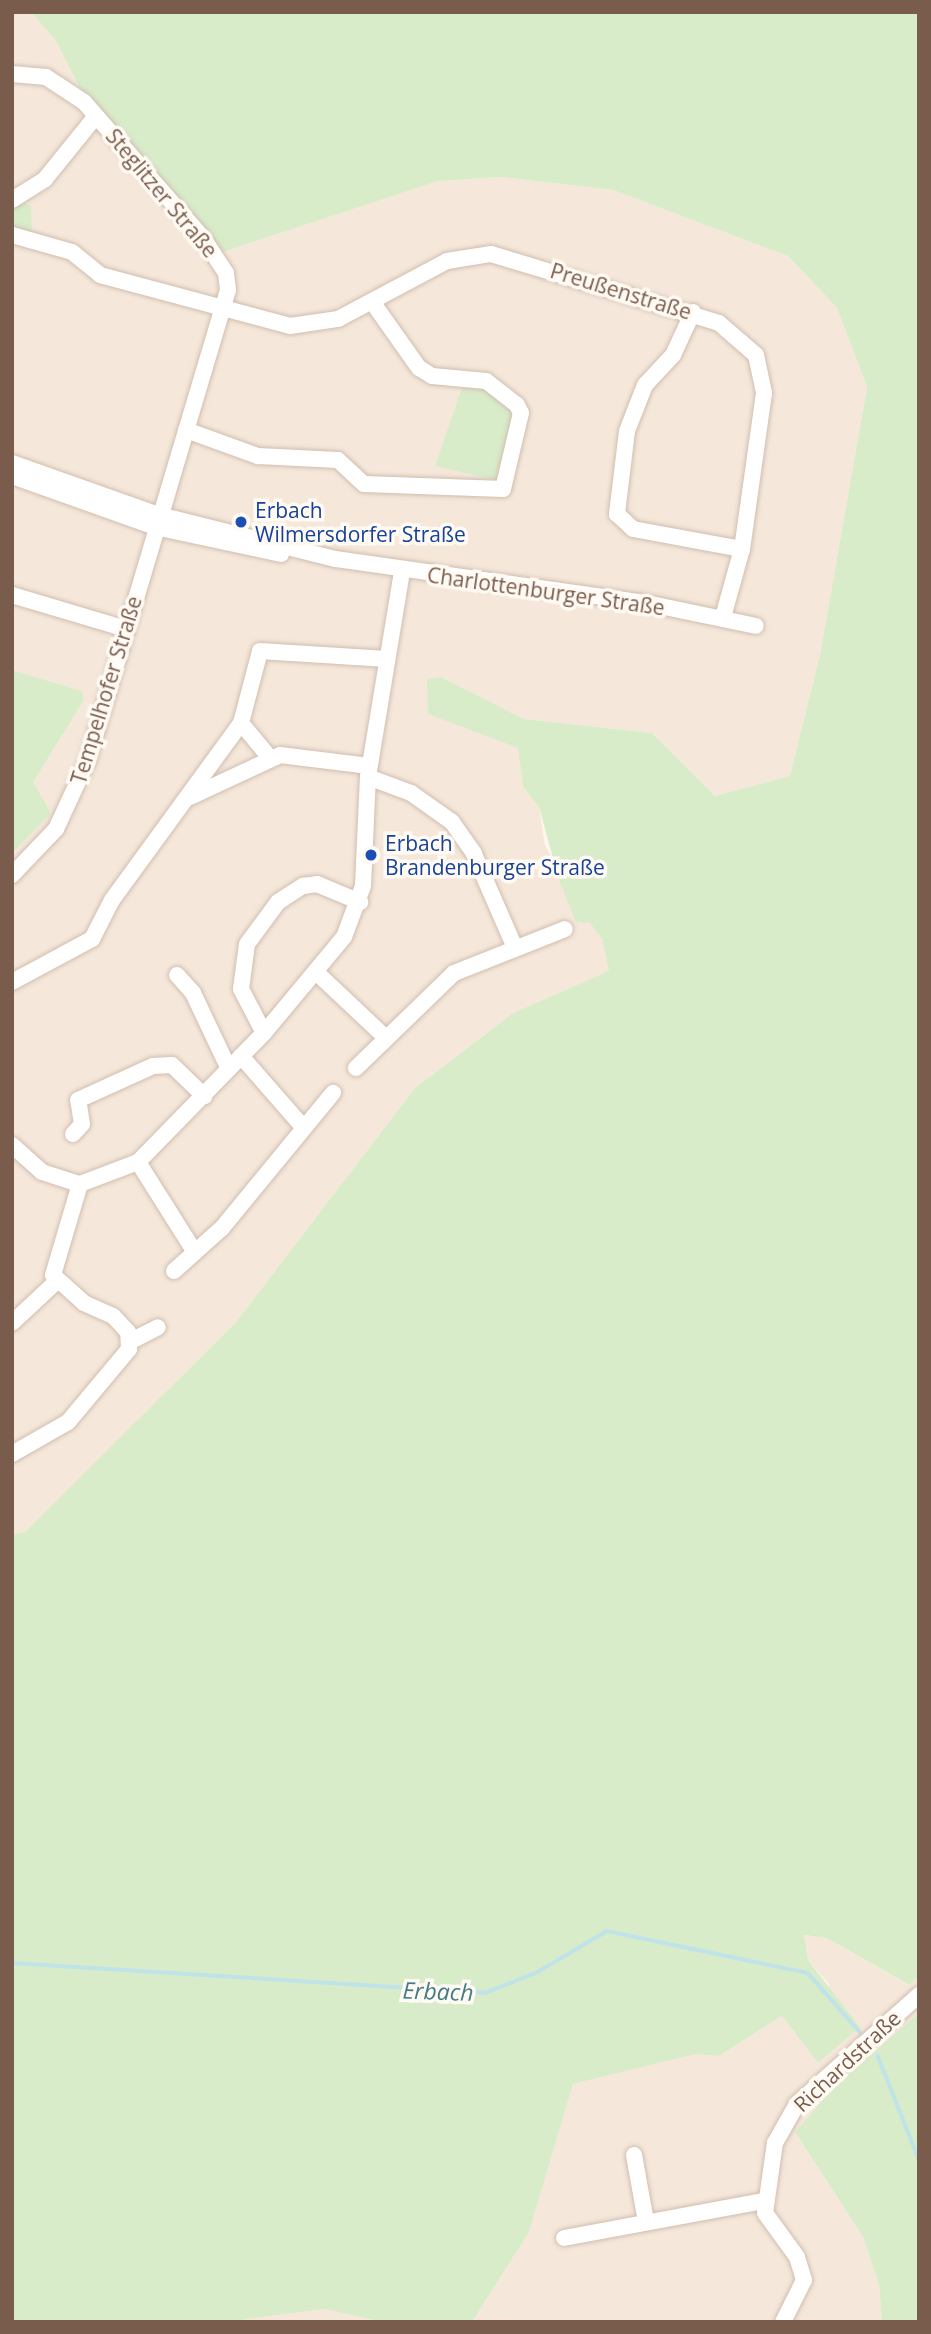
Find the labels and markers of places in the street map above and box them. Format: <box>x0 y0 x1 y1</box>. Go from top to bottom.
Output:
place label: Erbach Wilmersdorfer Straße <box>255 497 466 547</box>
marker: Erbach Wilmersdorfer Straße <box>233 514 249 530</box>
place label: Erbach Brandenburger Straße <box>385 830 605 880</box>
marker: Erbach Brandenburger Straße <box>363 847 379 863</box>

